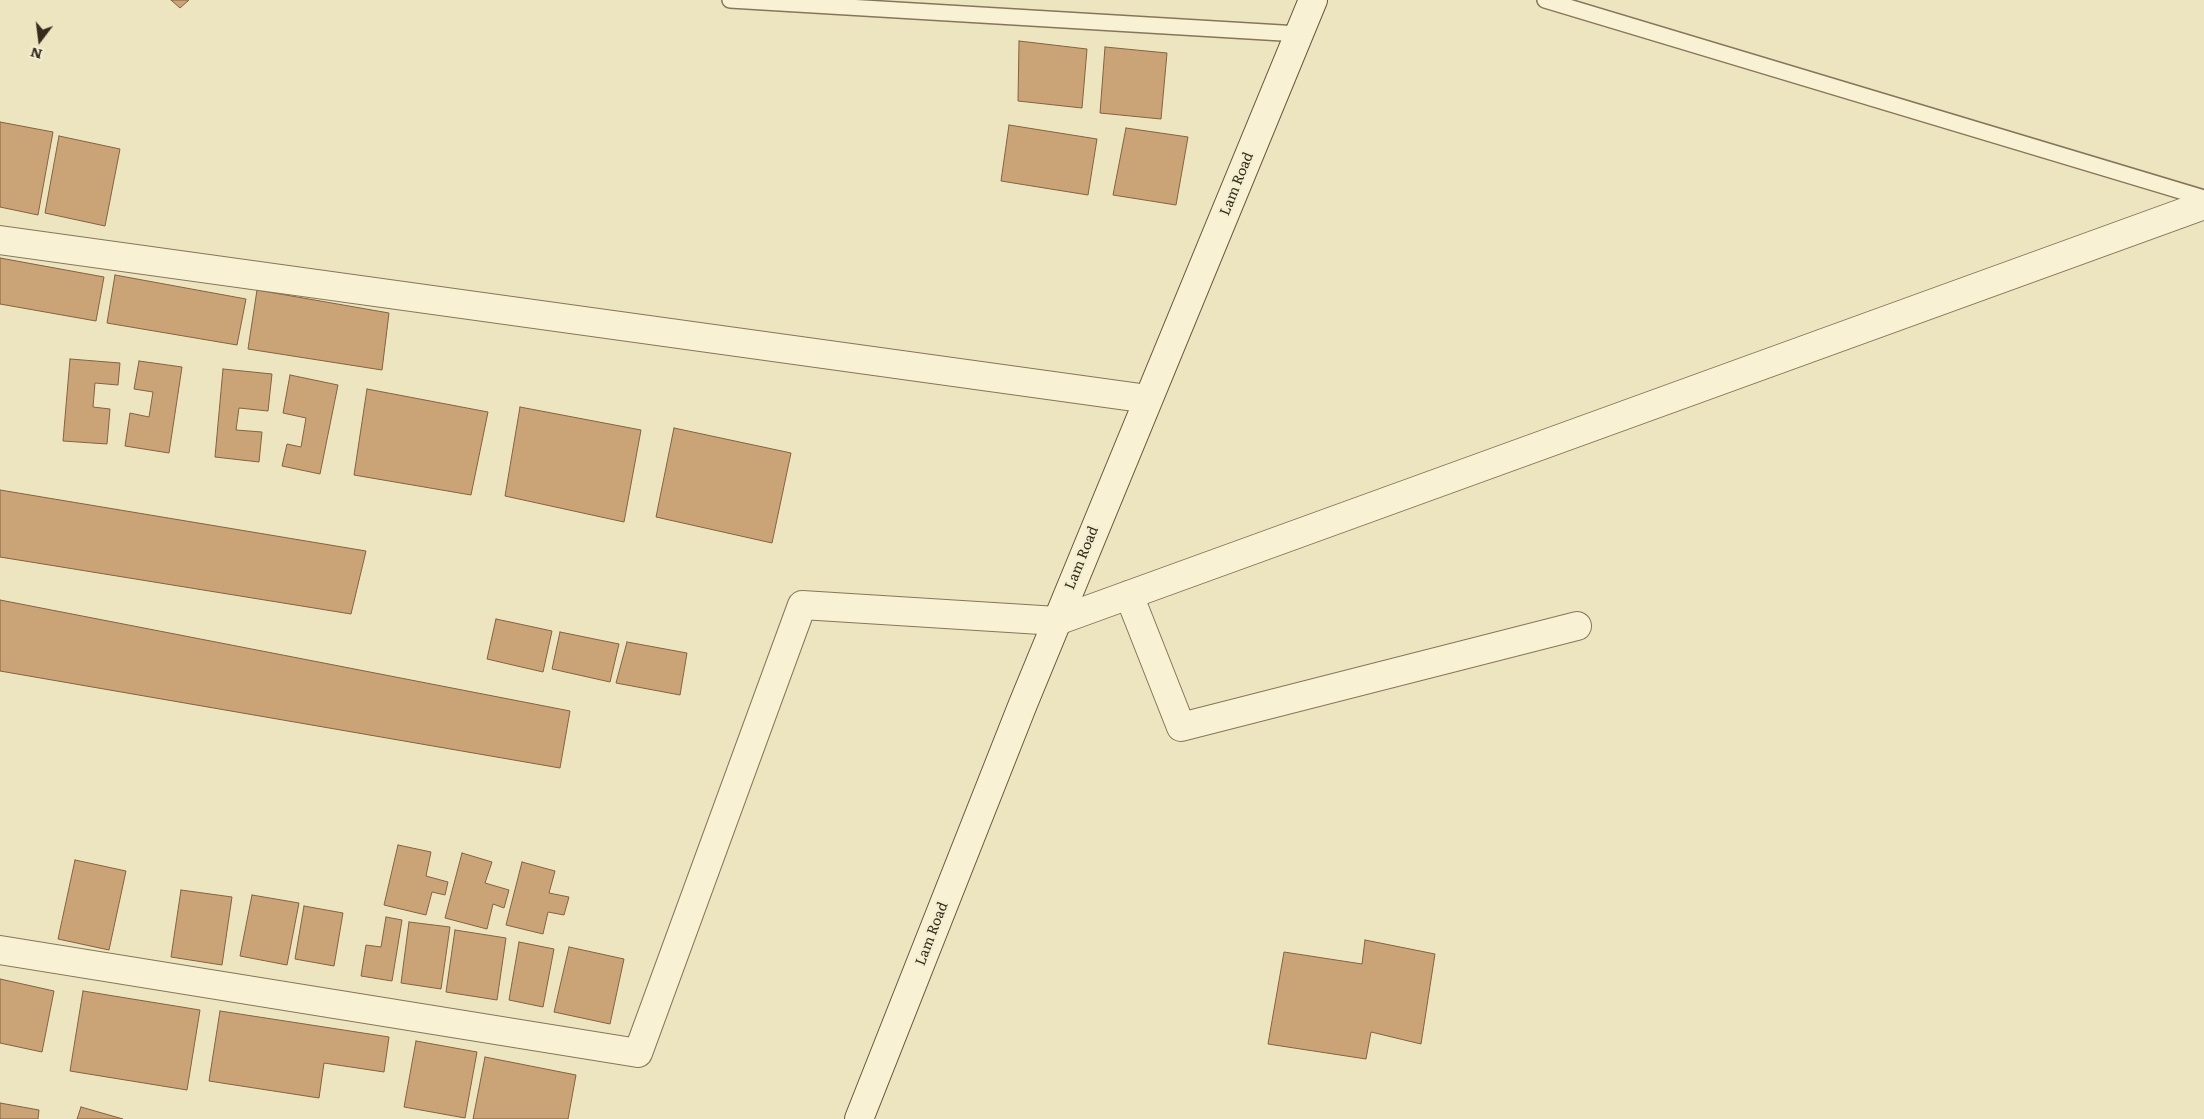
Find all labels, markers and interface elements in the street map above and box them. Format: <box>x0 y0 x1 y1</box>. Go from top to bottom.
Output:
north arrow <box>15 15 65 65</box>
text: N <box>28 43 44 66</box>
street label: Lam Road <box>1217 150 1257 218</box>
street label: Lam Road <box>1062 524 1102 592</box>
street label: Lam Road <box>912 900 952 968</box>

